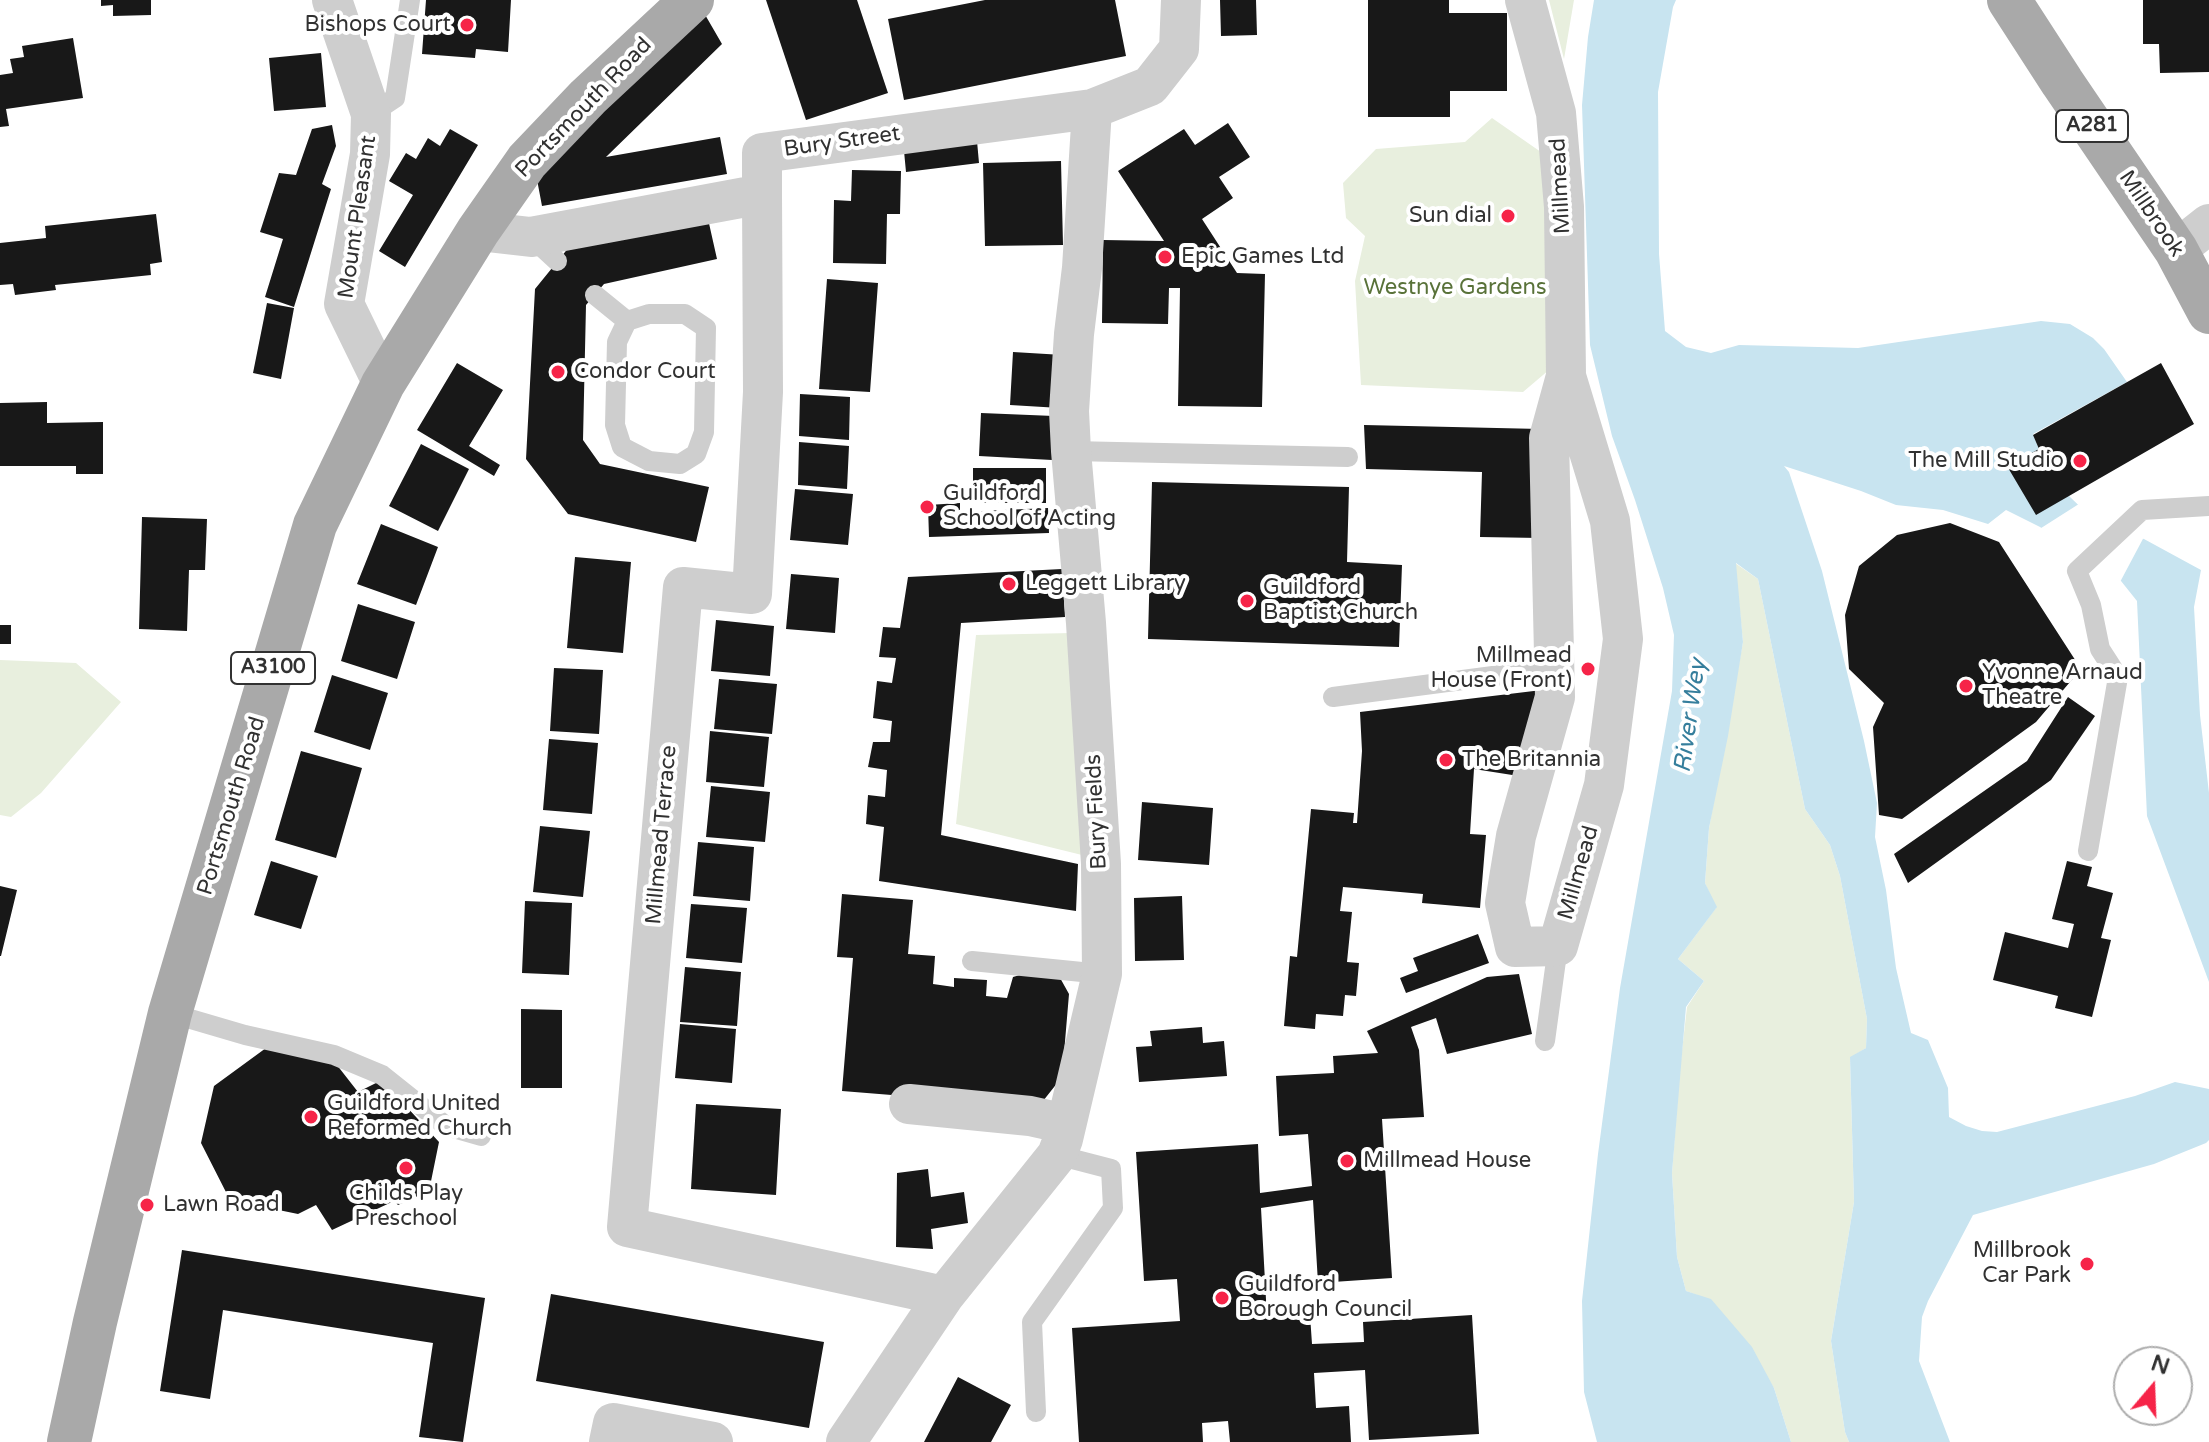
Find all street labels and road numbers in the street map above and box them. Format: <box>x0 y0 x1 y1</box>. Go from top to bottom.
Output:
street label: Portsmouth Road <box>510 32 658 184</box>
road number: A281 <box>2056 110 2128 142</box>
street label: Bury Street <box>782 121 902 163</box>
street label: Mount Pleasant <box>333 134 383 300</box>
street label: Millmead <box>1545 137 1577 235</box>
street label: Millbrook <box>2113 166 2189 262</box>
road number: A3100 <box>231 652 315 684</box>
street label: Portsmouth Road <box>192 714 272 898</box>
street label: Millmead Terrace <box>641 744 683 926</box>
street label: Bury Fields <box>1081 754 1113 870</box>
street label: Millmead <box>1553 823 1605 923</box>

